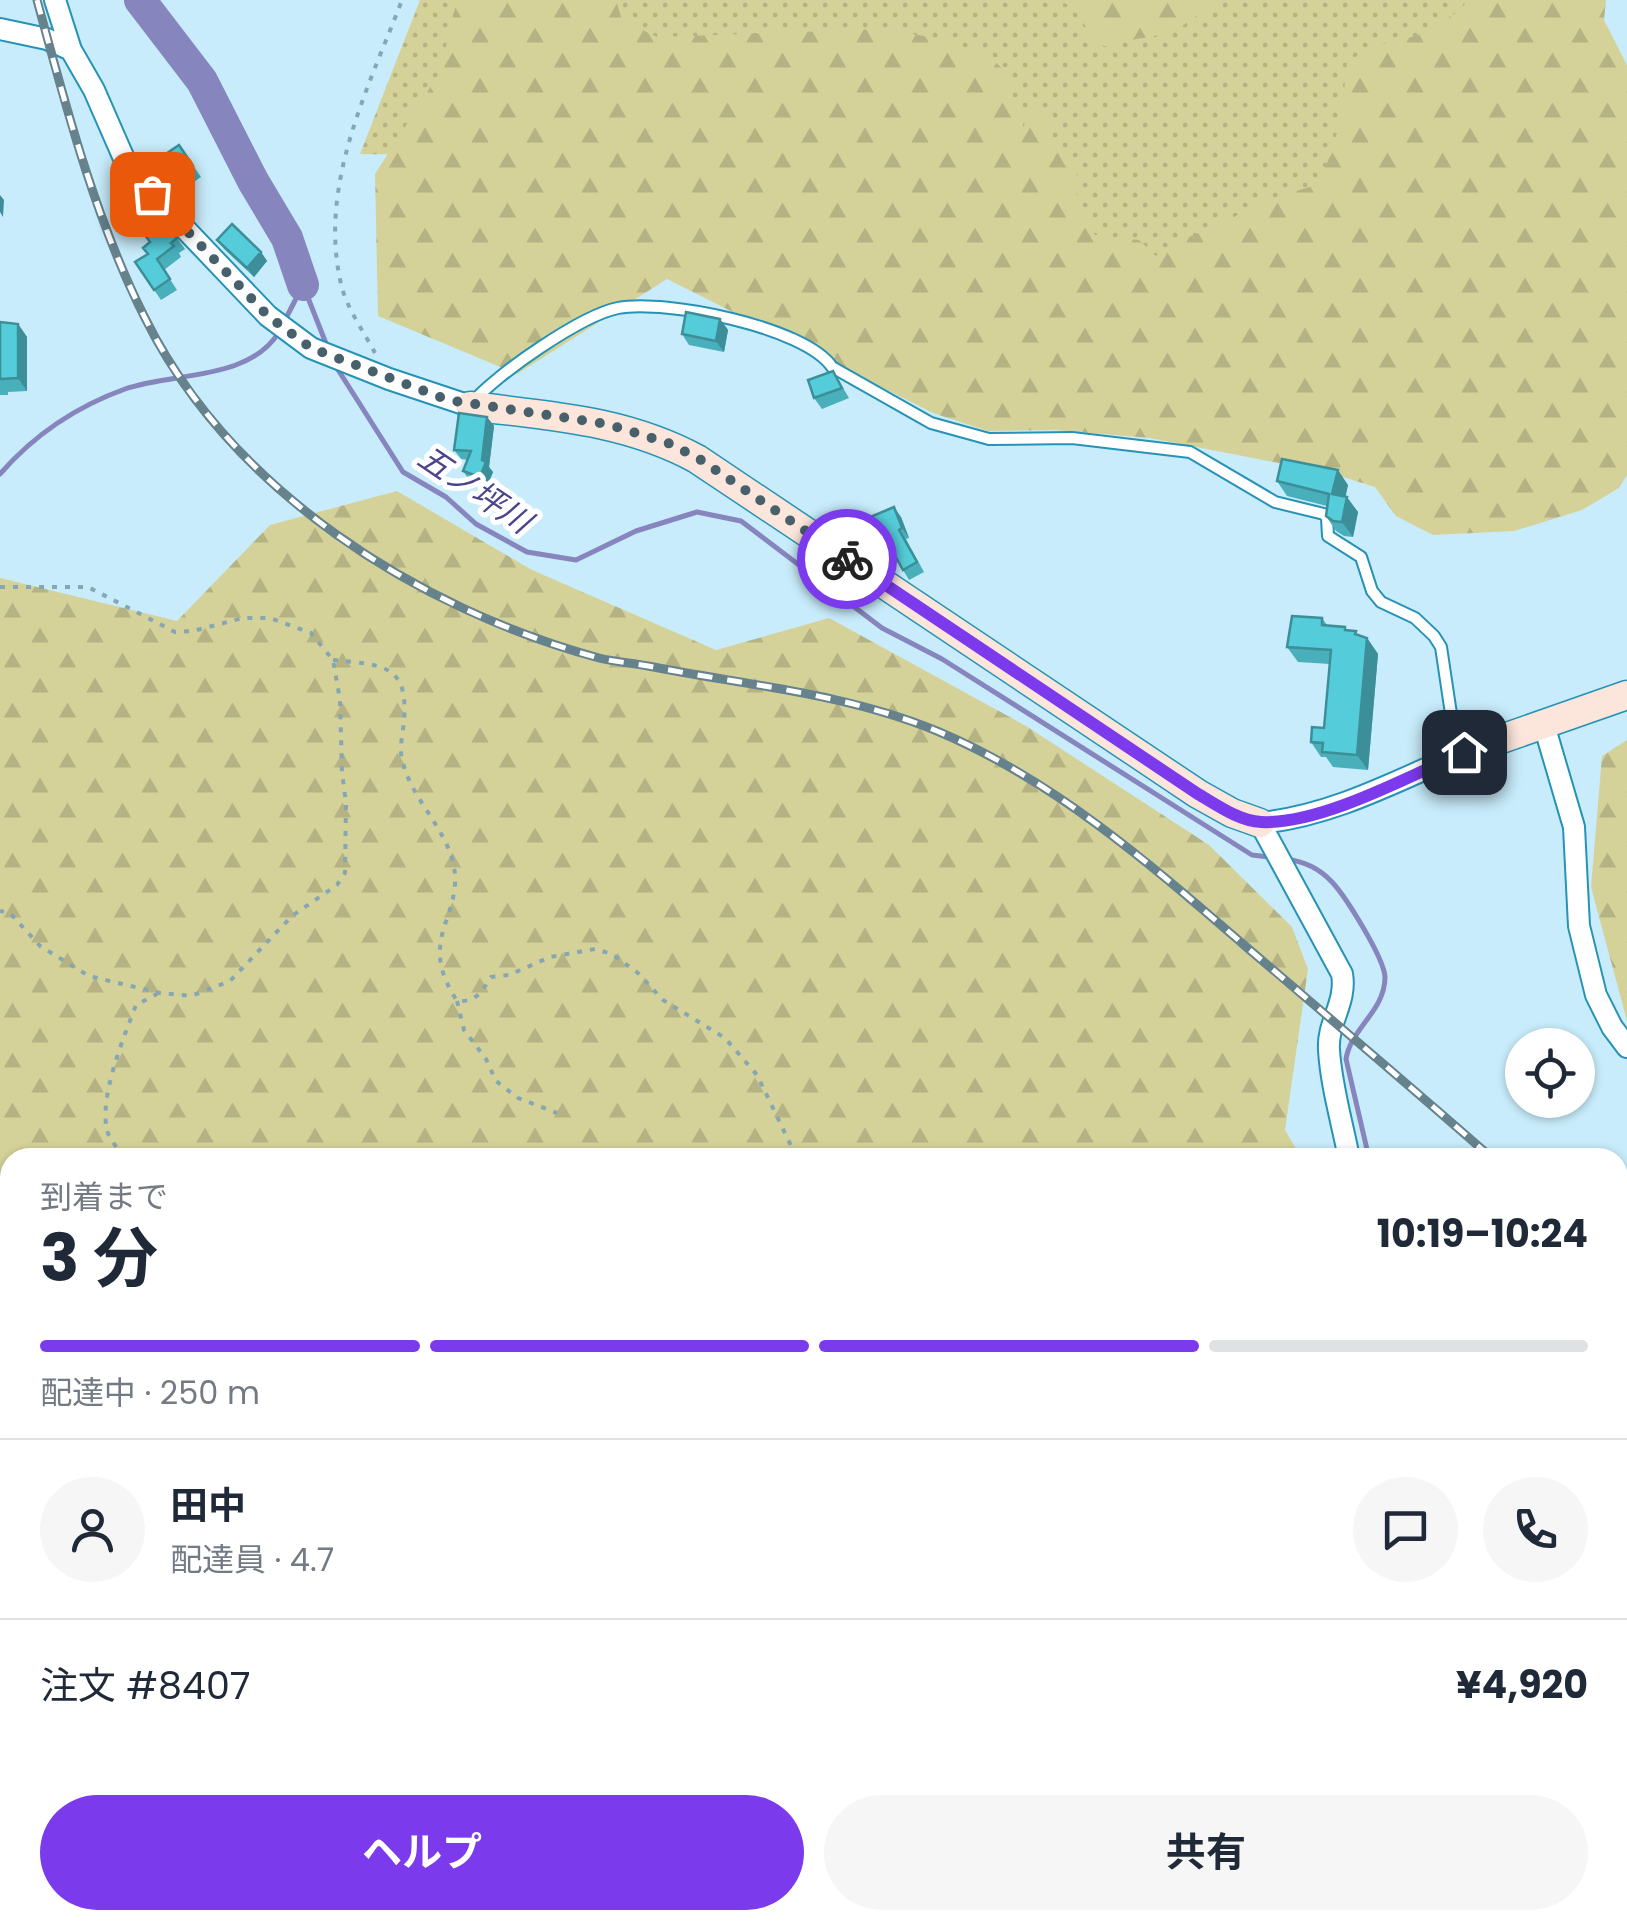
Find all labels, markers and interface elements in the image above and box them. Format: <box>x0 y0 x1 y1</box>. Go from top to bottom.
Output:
pin <box>110 152 195 237</box>
icon: bag <box>125 167 180 222</box>
water label: 五ノ坪川 <box>409 435 543 545</box>
courier <box>797 509 897 609</box>
icon: bike <box>820 532 875 587</box>
pin <box>1422 710 1507 795</box>
icon: home <box>1437 725 1492 780</box>
map controls <box>1505 1028 1595 1118</box>
button: locate <box>1505 1028 1595 1118</box>
text: 到着まで <box>40 1174 168 1219</box>
text: 10:19–10:24 <box>1377 1207 1588 1260</box>
text: 3 分 <box>40 1213 158 1304</box>
text: 配達中 · 250 m <box>40 1370 260 1415</box>
button: person <box>40 1477 145 1582</box>
button: chat <box>1353 1477 1458 1582</box>
button: phone <box>1483 1477 1588 1582</box>
text: 田中 <box>170 1479 246 1532</box>
text: 配達員 · 4.7 <box>170 1537 334 1582</box>
text: ¥4,920 <box>1456 1658 1588 1711</box>
text: 注文 #8407 <box>40 1659 251 1712</box>
button: ヘルプ <box>40 1795 804 1910</box>
button: 共有 <box>824 1795 1588 1910</box>

